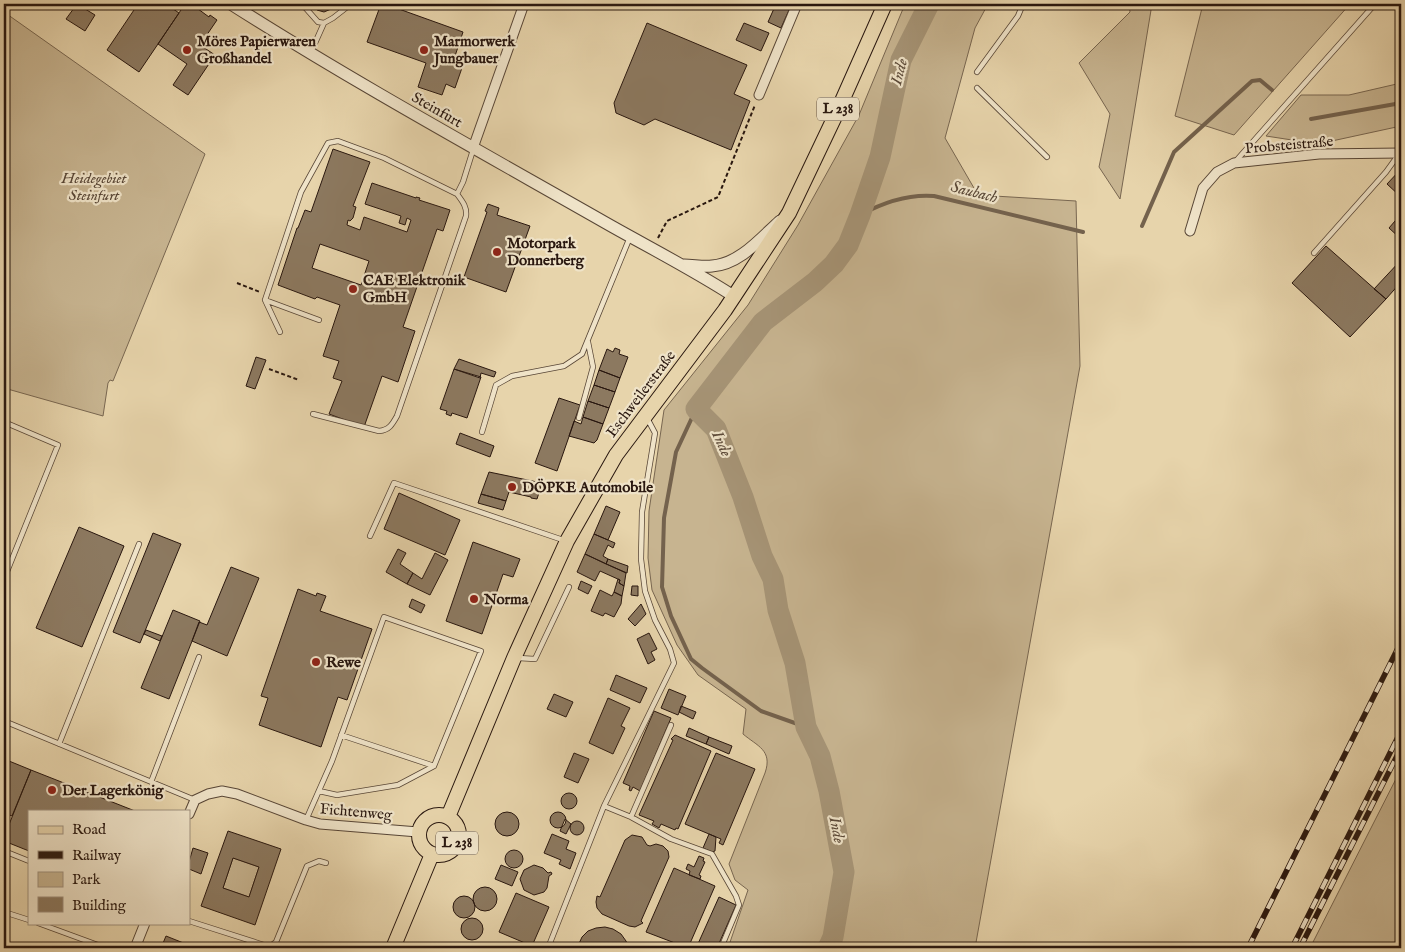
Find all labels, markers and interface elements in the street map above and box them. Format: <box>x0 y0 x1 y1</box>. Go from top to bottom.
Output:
place label: Möres Papierwaren Großhandel <box>197 32 316 68</box>
place label: Marmorwerk Jungbauer <box>432 32 516 68</box>
marker: Möres Papierwaren Großhandel <box>181 44 193 56</box>
marker: Marmorwerk Jungbauer <box>418 44 430 56</box>
water label: Inde <box>887 56 913 88</box>
street label: Steinfurt <box>408 88 466 132</box>
road number: L 238 <box>817 98 859 120</box>
street label: Probsteistraße <box>1244 132 1334 158</box>
park label: Heidegebiet Steinfurt <box>61 169 128 205</box>
water label: Saubach <box>948 178 1000 209</box>
place label: Motorpark Donnerberg <box>507 234 585 270</box>
marker: Motorpark Donnerberg <box>491 246 503 258</box>
place label: CAE Elektronik GmbH <box>363 271 466 307</box>
marker: CAE Elektronik GmbH <box>347 283 359 295</box>
street label: Eschweilerstraße <box>602 347 680 441</box>
water label: Inde <box>706 427 736 461</box>
place label: DÖPKE Automobile <box>522 478 653 497</box>
marker: DÖPKE Automobile <box>506 481 518 493</box>
place label: Norma <box>483 590 529 609</box>
marker: Norma <box>468 593 480 605</box>
place label: Rewe <box>326 653 361 672</box>
marker: Rewe <box>310 656 322 668</box>
place label: Der Lagerkönig <box>62 781 164 800</box>
marker: Der Lagerkönig <box>46 784 58 796</box>
street label: Fichtenweg <box>319 799 394 825</box>
legend <box>28 810 190 924</box>
water label: Inde <box>824 814 848 845</box>
text: Road <box>72 820 107 839</box>
road number: L 238 <box>436 831 478 854</box>
text: Railway <box>72 846 122 865</box>
text: Park <box>72 870 102 889</box>
text: Building <box>72 896 127 915</box>

